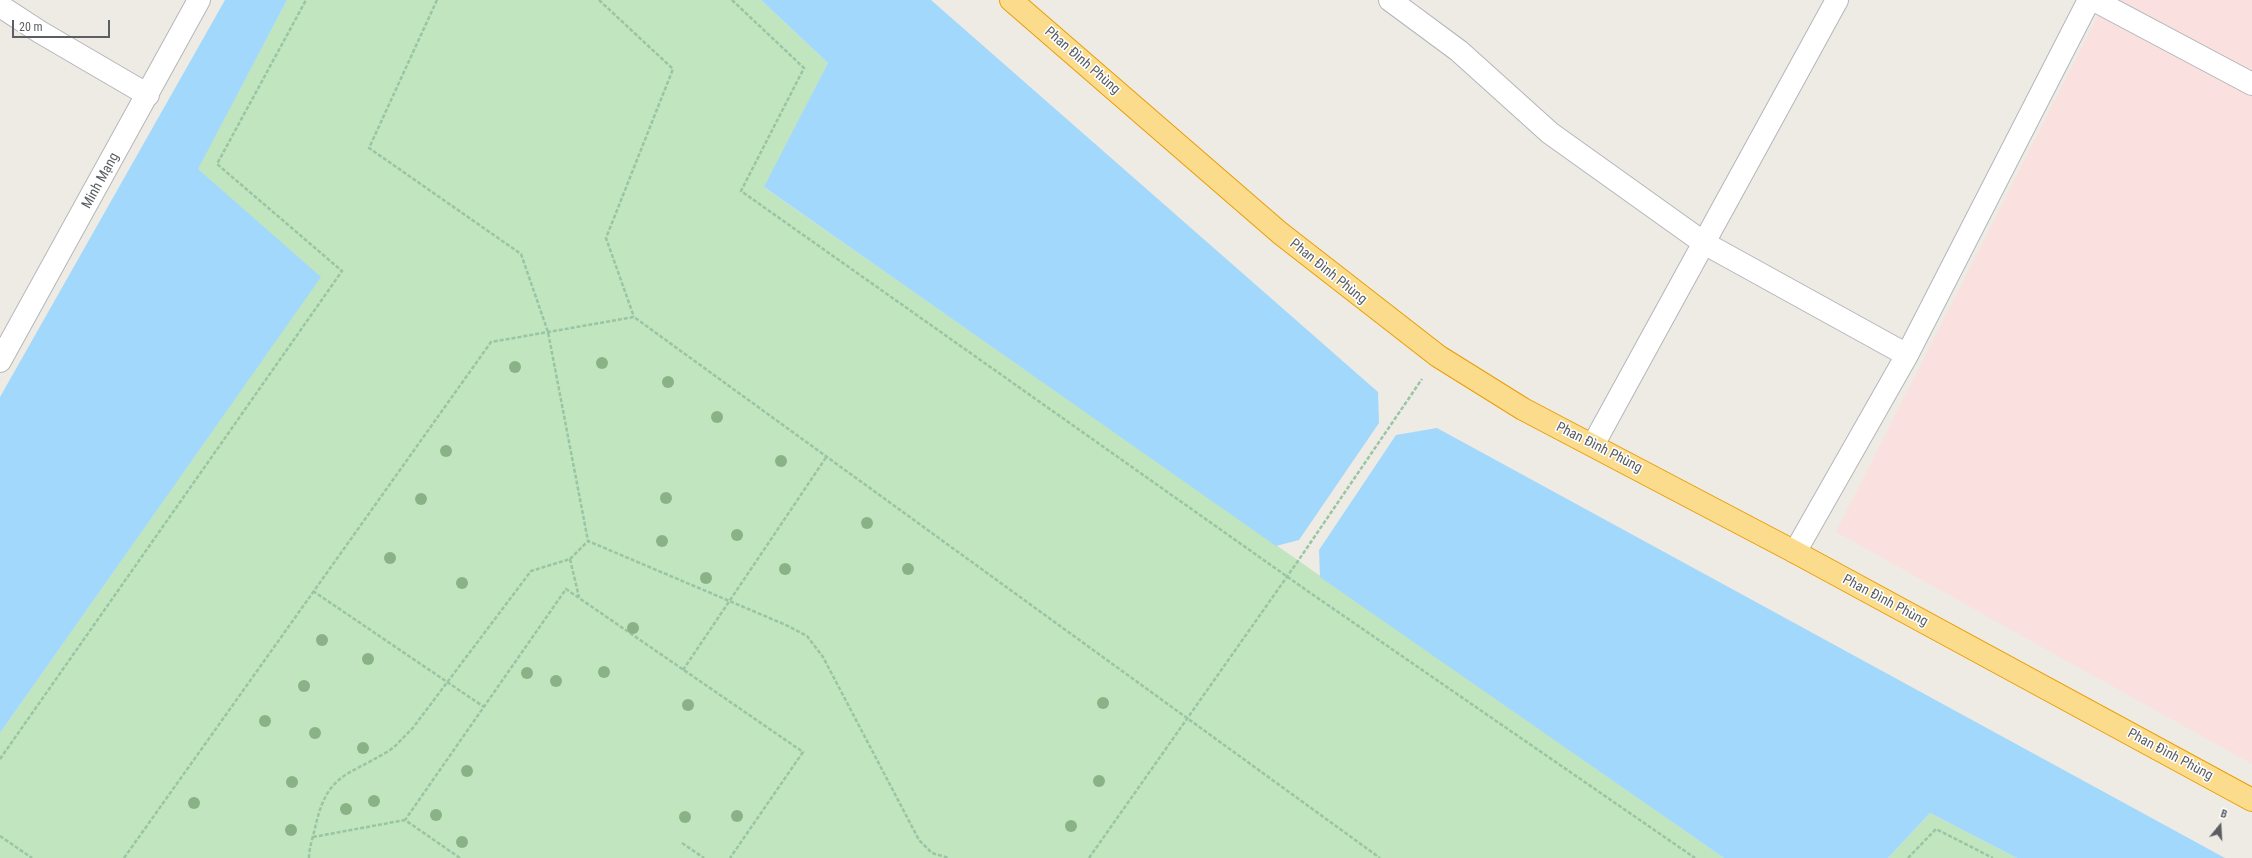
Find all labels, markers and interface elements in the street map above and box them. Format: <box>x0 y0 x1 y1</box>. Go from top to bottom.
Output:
scale bar <box>14 12 112 38</box>
text: 20 m <box>19 20 43 34</box>
street label: Phan Đình Phùng <box>1041 24 1123 98</box>
street label: Minh Mạng <box>79 150 123 212</box>
street label: Phan Đình Phùng <box>1286 236 1370 308</box>
street label: Phan Đình Phùng <box>1553 419 1645 477</box>
street label: Phan Đình Phùng <box>1839 571 1931 631</box>
street label: Phan Đình Phùng <box>2124 725 2216 785</box>
north arrow <box>2200 806 2240 846</box>
text: B <box>2219 807 2229 821</box>

